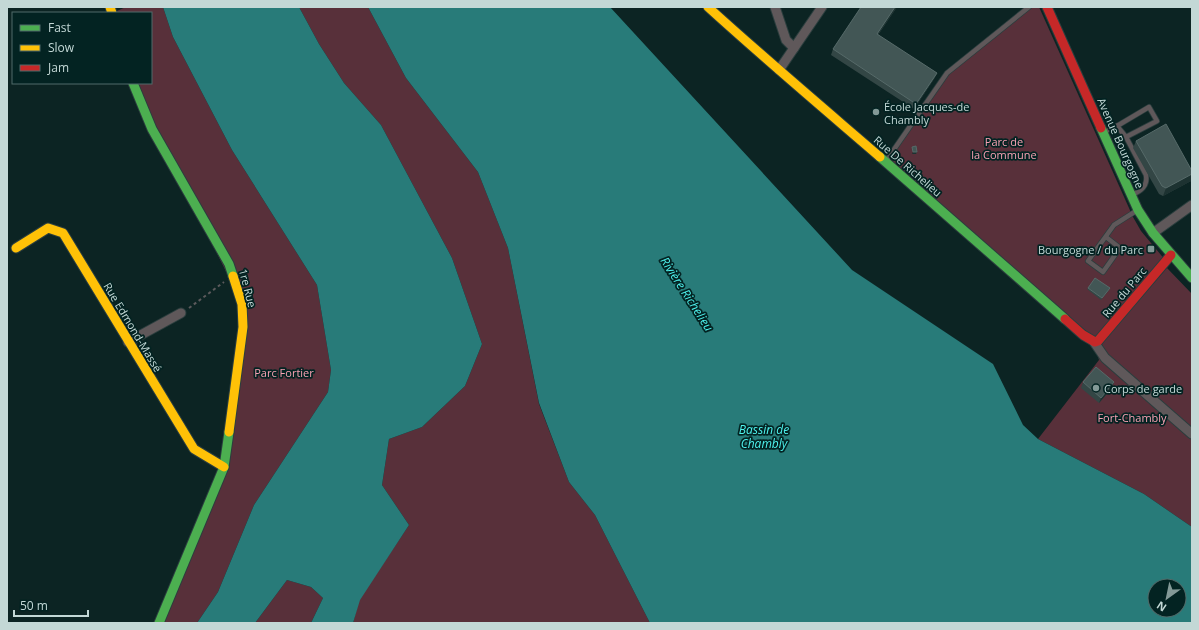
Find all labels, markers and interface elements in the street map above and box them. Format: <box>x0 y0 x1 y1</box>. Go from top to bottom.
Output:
legend <box>12 12 152 84</box>
text: Fast <box>48 19 71 36</box>
text: Slow <box>48 39 75 56</box>
text: Jam <box>47 59 69 76</box>
street label: Avenue Bourgogne <box>1094 95 1148 191</box>
place label: École Jacques-de Chambly <box>884 99 970 127</box>
marker: École Jacques-de Chambly <box>871 107 881 117</box>
street label: Rue De Richelieu <box>871 132 945 200</box>
park label: Parc de la Commune <box>971 134 1037 162</box>
place label: Bourgogne / du Parc <box>1038 242 1143 257</box>
marker: Bourgogne / du Parc <box>1146 244 1156 254</box>
water label: Rivière Richelieu <box>657 254 717 335</box>
street label: Rue du Parc <box>1099 264 1149 320</box>
street label: 1re Rue <box>236 267 260 309</box>
street label: Rue Edmond-Massé <box>100 279 166 375</box>
park label: Parc Fortier <box>254 365 314 380</box>
place label: Corps de garde <box>1104 381 1182 396</box>
marker: Corps de garde <box>1091 383 1101 393</box>
park label: Fort-Chambly <box>1097 410 1167 425</box>
water label: Bassin de Chambly <box>739 421 789 452</box>
north arrow <box>1147 578 1187 618</box>
scale bar <box>14 592 88 618</box>
text: 50 m <box>20 597 48 614</box>
text: N <box>1153 598 1169 616</box>

